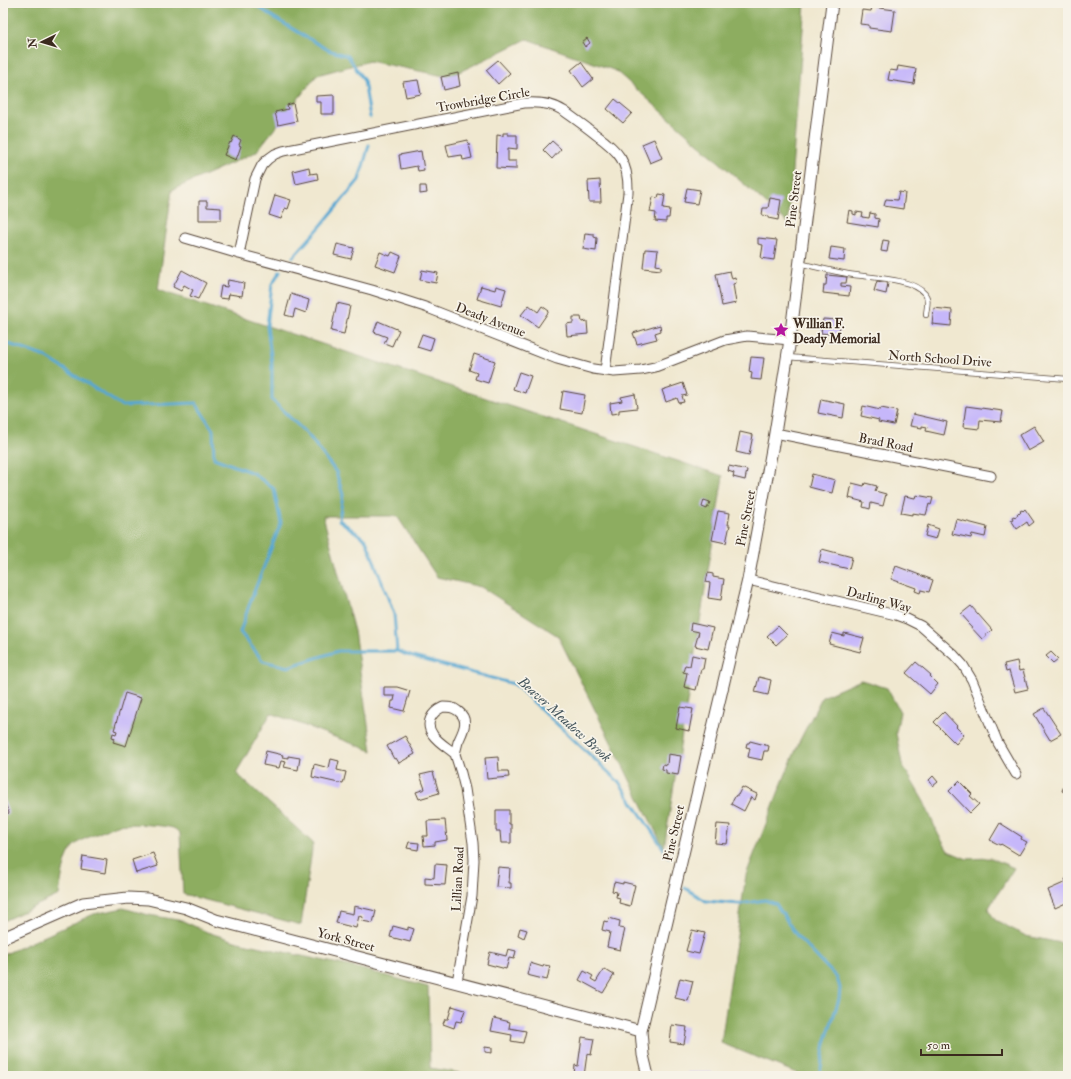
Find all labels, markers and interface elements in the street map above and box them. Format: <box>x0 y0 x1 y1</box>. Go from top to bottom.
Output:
north arrow <box>22 22 62 62</box>
text: N <box>26 36 40 49</box>
street label: Trowbridge Circle <box>435 84 532 116</box>
street label: Pine Street <box>783 170 805 228</box>
street label: Deady Avenue <box>453 299 529 342</box>
place label: Willian F. Deady Memorial <box>792 316 881 348</box>
place icon: Willian F. Deady Memorial <box>772 321 790 339</box>
street label: North School Drive <box>888 347 993 371</box>
street label: Brad Road <box>857 430 915 456</box>
street label: Pine Street <box>733 489 759 548</box>
street label: Darling Way <box>844 584 913 617</box>
water label: Beaver Meadow Brook <box>514 672 615 766</box>
street label: Pine Street <box>660 804 688 863</box>
street label: Lillian Road <box>448 846 468 912</box>
street label: York Street <box>315 925 376 955</box>
scale bar <box>921 1031 1002 1057</box>
text: 50 m <box>927 1038 951 1053</box>

